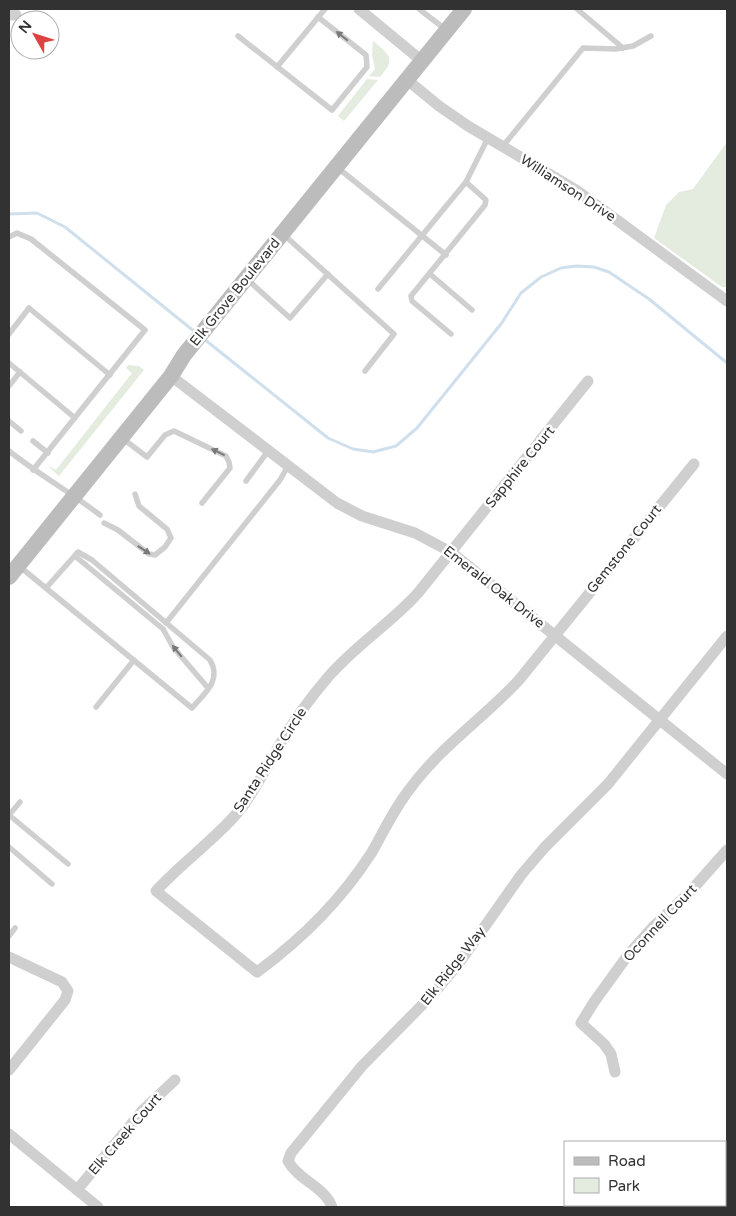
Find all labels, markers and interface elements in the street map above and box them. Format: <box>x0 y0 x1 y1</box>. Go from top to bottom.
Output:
north arrow <box>10 10 60 60</box>
text: N <box>15 17 35 37</box>
one-way arrow <box>336 31 349 42</box>
street label: Williamson Drive <box>517 151 619 225</box>
street label: Elk Grove Boulevard <box>186 235 284 349</box>
street label: Sapphire Court <box>482 422 559 511</box>
one-way arrow <box>210 448 225 456</box>
street label: Gemstone Court <box>583 501 665 597</box>
street label: Emerald Oak Drive <box>440 542 548 632</box>
one-way arrow <box>137 545 151 555</box>
one-way arrow <box>171 645 182 658</box>
street label: Santa Ridge Circle <box>230 704 310 816</box>
street label: Oconnell Court <box>620 880 701 965</box>
street label: Elk Ridge Way <box>417 923 489 1009</box>
street label: Elk Creek Court <box>85 1089 166 1178</box>
legend <box>564 1141 726 1206</box>
text: Road <box>608 1152 646 1170</box>
text: Park <box>608 1177 640 1195</box>

